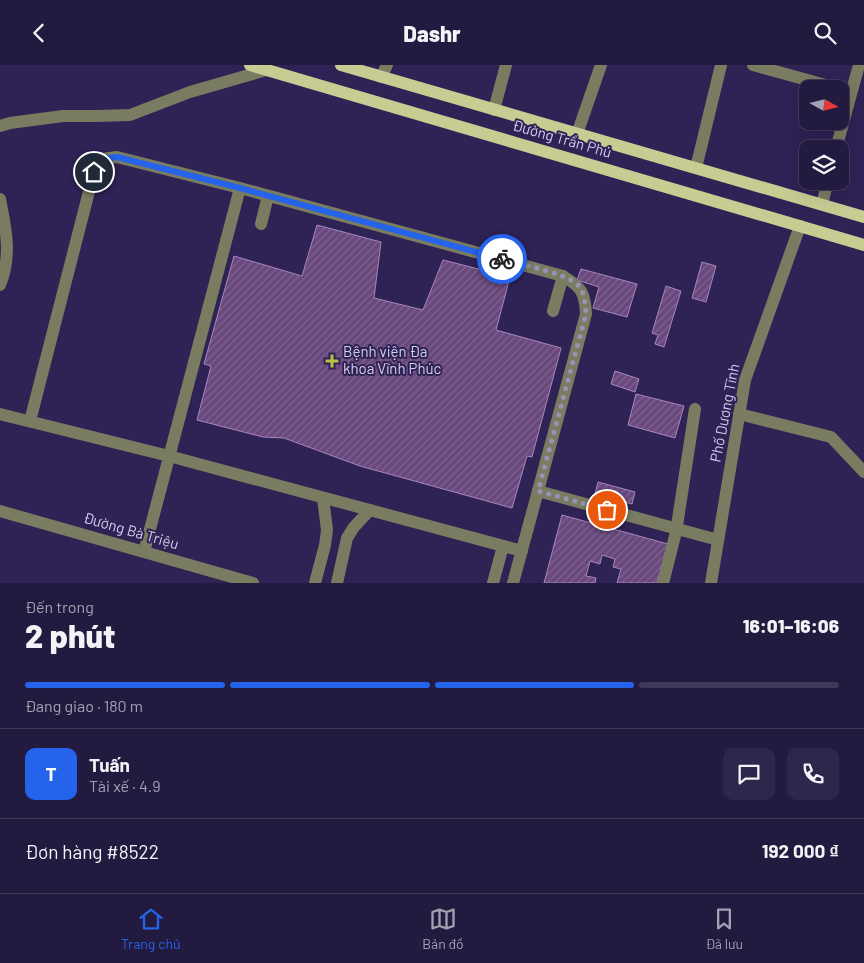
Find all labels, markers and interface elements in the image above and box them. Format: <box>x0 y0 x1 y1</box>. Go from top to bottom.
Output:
icon: back <box>25 19 53 47</box>
icon: search <box>811 19 839 47</box>
text: Dashr <box>403 20 461 46</box>
north arrow <box>799 80 849 130</box>
map controls <box>799 80 849 190</box>
street label: Đường Trần Phú <box>511 115 614 161</box>
button: layers <box>799 140 849 190</box>
pin <box>73 151 115 193</box>
icon: home <box>80 158 108 186</box>
courier <box>477 234 527 284</box>
icon: bike <box>488 245 516 273</box>
place label: Bệnh viện Đa khoa Vĩnh Phúc <box>343 342 442 377</box>
marker: Bệnh viện Đa khoa Vĩnh Phúc <box>325 354 339 368</box>
street label: Phố Dương Tĩnh <box>706 362 742 464</box>
pin <box>586 489 628 531</box>
icon: bag <box>593 496 621 524</box>
street label: Đường Bà Triệu <box>82 508 181 552</box>
text: Đến trong <box>25 597 94 616</box>
text: 16:01–16:06 <box>743 614 839 637</box>
text: 2 phút <box>25 616 115 654</box>
text: Đang giao · 180 m <box>25 696 143 715</box>
button: chat <box>723 748 775 800</box>
button: phone <box>787 748 839 800</box>
text: Tuấn <box>89 753 130 776</box>
text: T <box>45 762 57 785</box>
text: Tài xế · 4.9 <box>89 776 161 795</box>
text: 192 000 ₫ <box>762 839 839 862</box>
text: Đơn hàng #8522 <box>25 840 159 863</box>
tab: Trang chủ <box>121 905 181 952</box>
tab: Bản đồ <box>422 905 464 952</box>
tab: Đã lưu <box>705 905 743 952</box>

